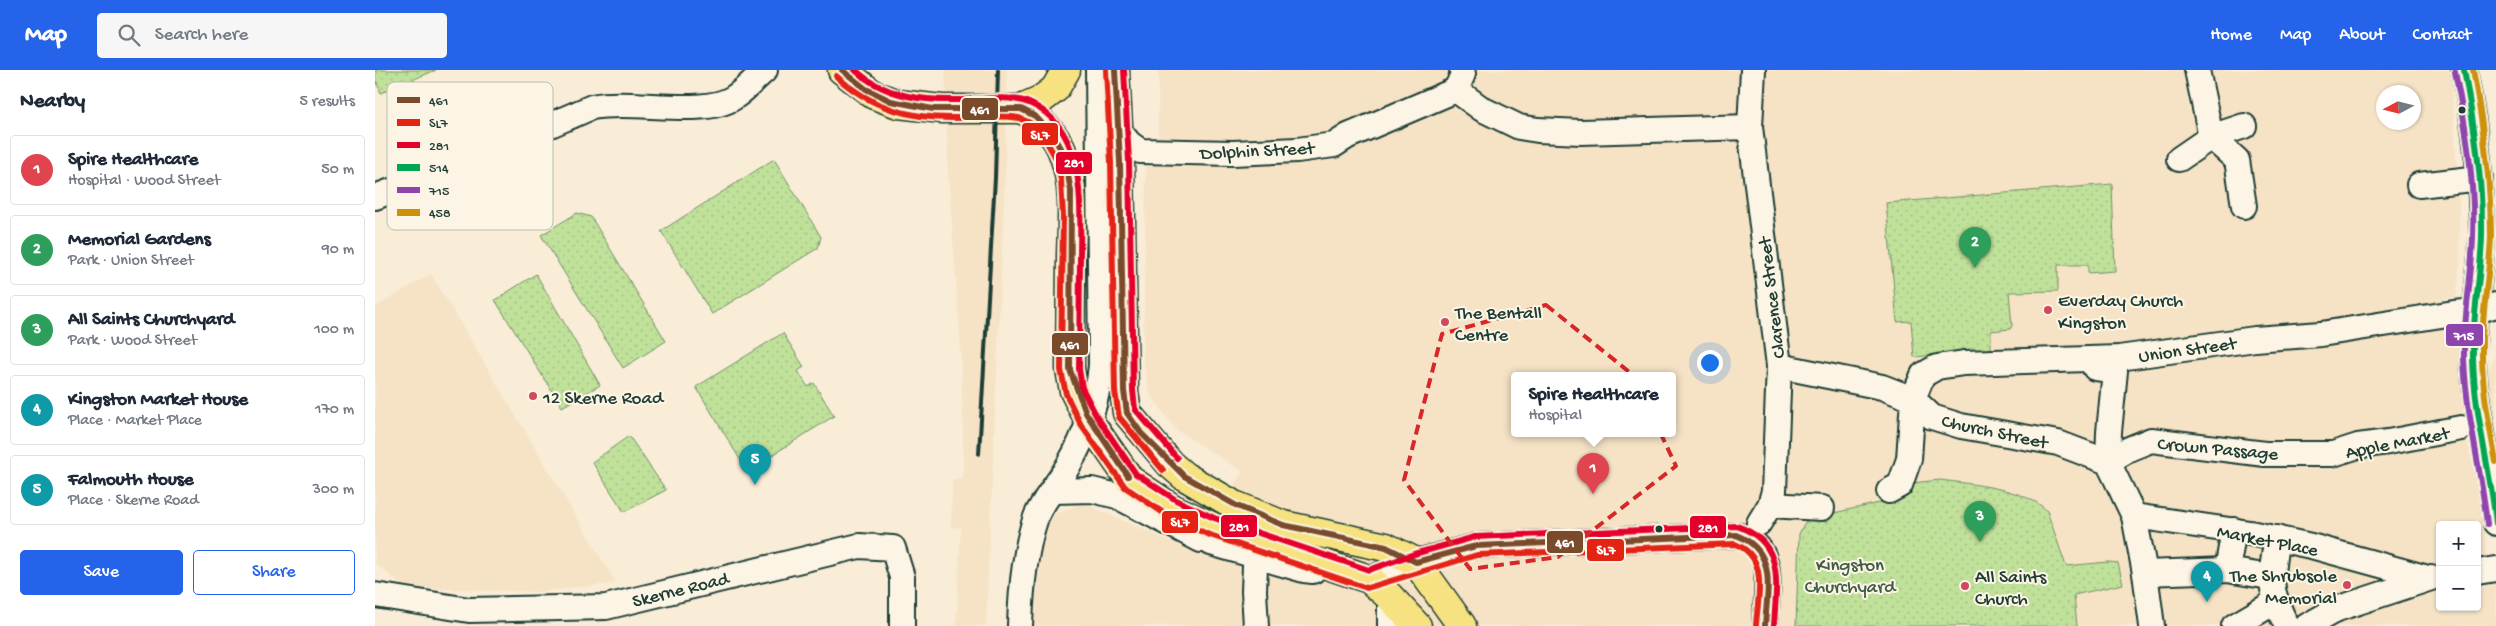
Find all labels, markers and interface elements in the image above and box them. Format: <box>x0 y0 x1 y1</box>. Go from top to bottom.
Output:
search box <box>97 13 447 58</box>
text: Map <box>25 21 67 50</box>
icon: search <box>115 21 143 49</box>
text: Search here <box>155 24 248 47</box>
text: Home <box>2210 25 2252 46</box>
text: Map <box>2280 25 2311 46</box>
text: About <box>2339 25 2385 46</box>
text: Contact <box>2413 25 2471 46</box>
legend <box>387 82 553 230</box>
north arrow <box>2376 85 2421 130</box>
text: Nearby <box>20 90 85 115</box>
text: 5 results <box>300 93 355 112</box>
text: 461 <box>429 94 448 111</box>
line badge: 461 <box>961 97 999 121</box>
text: 461 <box>969 103 990 120</box>
unlabelled marker <box>2457 105 2467 115</box>
text: SL7 <box>429 116 449 133</box>
line badge: SL7 <box>1021 122 1059 146</box>
text: SL7 <box>1031 128 1050 145</box>
street label: Dolphin Street <box>1198 138 1317 167</box>
text: 281 <box>429 139 449 156</box>
text: Spire Healthcare <box>68 149 198 172</box>
line badge: 281 <box>1055 151 1093 175</box>
text: 281 <box>1064 156 1084 173</box>
text: 1 <box>34 161 40 180</box>
text: 50 m <box>321 161 354 180</box>
text: 514 <box>429 161 449 178</box>
text: Hospital · Wood Street <box>68 172 220 191</box>
text: 715 <box>428 184 449 201</box>
text: 458 <box>429 206 451 223</box>
pin: 2 <box>1959 227 1991 268</box>
text: Memorial Gardens <box>68 229 211 252</box>
street label: Clarence Street <box>1754 233 1792 360</box>
text: 2 <box>33 241 41 260</box>
text: 90 m <box>322 241 354 260</box>
text: Park · Union Street <box>68 252 194 271</box>
place label: Everday Church Kingston <box>2058 291 2183 336</box>
place label: The Bentall Centre <box>1454 303 1542 348</box>
marker: Everday Church Kingston <box>2042 304 2054 316</box>
text: All Saints Churchyard <box>68 309 234 332</box>
marker: The Bentall Centre <box>1439 316 1451 328</box>
text: 3 <box>33 321 41 340</box>
text: 100 m <box>314 321 354 340</box>
line badge: 715 <box>2445 323 2484 347</box>
text: 715 <box>2453 329 2475 346</box>
text: Park · Wood Street <box>68 332 197 351</box>
line badge: 461 <box>1051 332 1089 356</box>
street label: Union Street <box>2137 333 2240 370</box>
text: 461 <box>1059 338 1080 355</box>
your location <box>1697 350 1723 376</box>
popup <box>1511 372 1676 437</box>
text: Spire Healthcare <box>1528 384 1659 407</box>
place label: 12 Skerne Road <box>542 388 665 411</box>
text: Kingston Market House <box>68 389 248 412</box>
marker: 12 Skerne Road <box>527 390 539 402</box>
text: 4 <box>33 401 41 420</box>
text: 170 m <box>315 401 354 420</box>
text: Hospital <box>1528 407 1582 426</box>
street label: Church Street <box>1939 411 2052 456</box>
text: Place · Market Place <box>68 412 202 431</box>
street label: Apple Market <box>2344 423 2454 466</box>
street label: Crown Passage <box>2156 434 2279 467</box>
pin: 5 <box>739 444 771 485</box>
pin: 1 <box>1577 453 1609 494</box>
text: Falmouth House <box>68 469 194 492</box>
text: 5 <box>33 481 41 500</box>
text: 300 m <box>312 481 354 500</box>
text: Place · Skerne Road <box>68 492 199 511</box>
pin: 3 <box>1964 501 1996 542</box>
line badge: SL7 <box>1161 510 1199 534</box>
line badge: 281 <box>1220 514 1258 538</box>
text: SL7 <box>1171 515 1190 532</box>
line badge: 281 <box>1689 515 1727 539</box>
text: 281 <box>1229 520 1249 537</box>
text: 281 <box>1698 521 1718 538</box>
street label: Market Place <box>2215 521 2320 564</box>
map controls <box>2436 521 2481 611</box>
button: + <box>2436 521 2481 566</box>
unlabelled marker <box>1654 524 1664 534</box>
line badge: 461 <box>1546 530 1584 554</box>
text: 461 <box>1554 536 1575 553</box>
line badge: SL7 <box>1586 538 1625 562</box>
text: SL7 <box>1597 543 1616 560</box>
button: Save <box>20 550 183 595</box>
button: Share <box>193 550 355 595</box>
park label: Kingston Churchyard <box>1805 555 1897 600</box>
pin: 4 <box>2191 561 2223 602</box>
place label: The Shrubsole Memorial <box>2229 566 2337 611</box>
button: − <box>2436 566 2481 611</box>
place label: All Saints Church <box>1975 567 2047 612</box>
street label: Skerne Road <box>630 568 733 614</box>
marker: The Shrubsole Memorial <box>2341 579 2353 591</box>
marker: All Saints Church <box>1959 580 1971 592</box>

